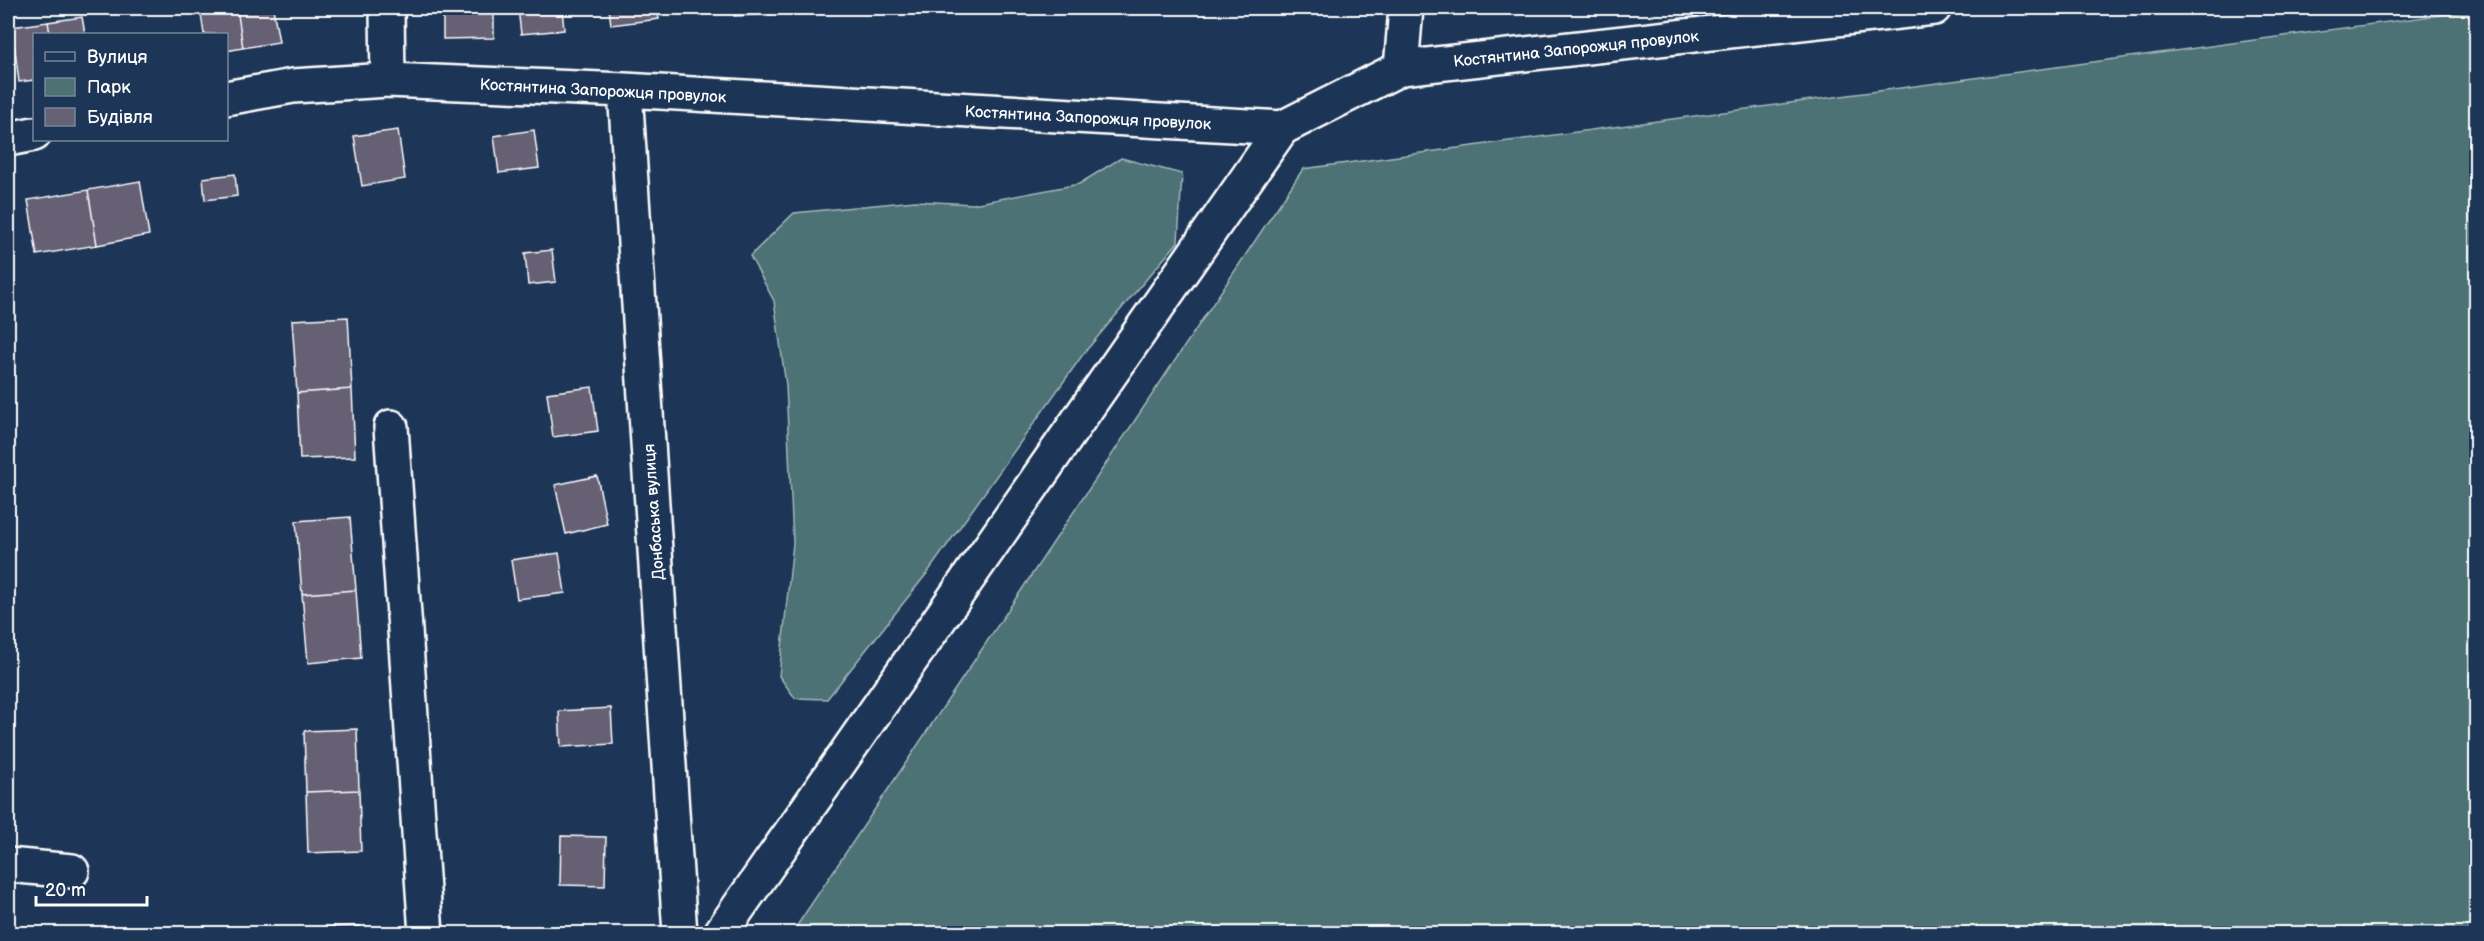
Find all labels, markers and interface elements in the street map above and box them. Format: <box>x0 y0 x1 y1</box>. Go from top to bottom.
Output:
street label: Костянтина Запорожця провулок <box>1452 27 1700 72</box>
legend <box>33 33 228 141</box>
text: Вулиця <box>87 47 148 68</box>
street label: Костянтина Запорожця провулок <box>479 76 727 107</box>
text: Парк <box>87 77 131 98</box>
street label: Костянтина Запорожця провулок <box>964 103 1212 134</box>
text: Будівля <box>87 107 153 128</box>
street label: Донбаська вулиця <box>640 443 669 581</box>
scale bar <box>36 869 147 907</box>
text: 20 m <box>45 880 86 901</box>

